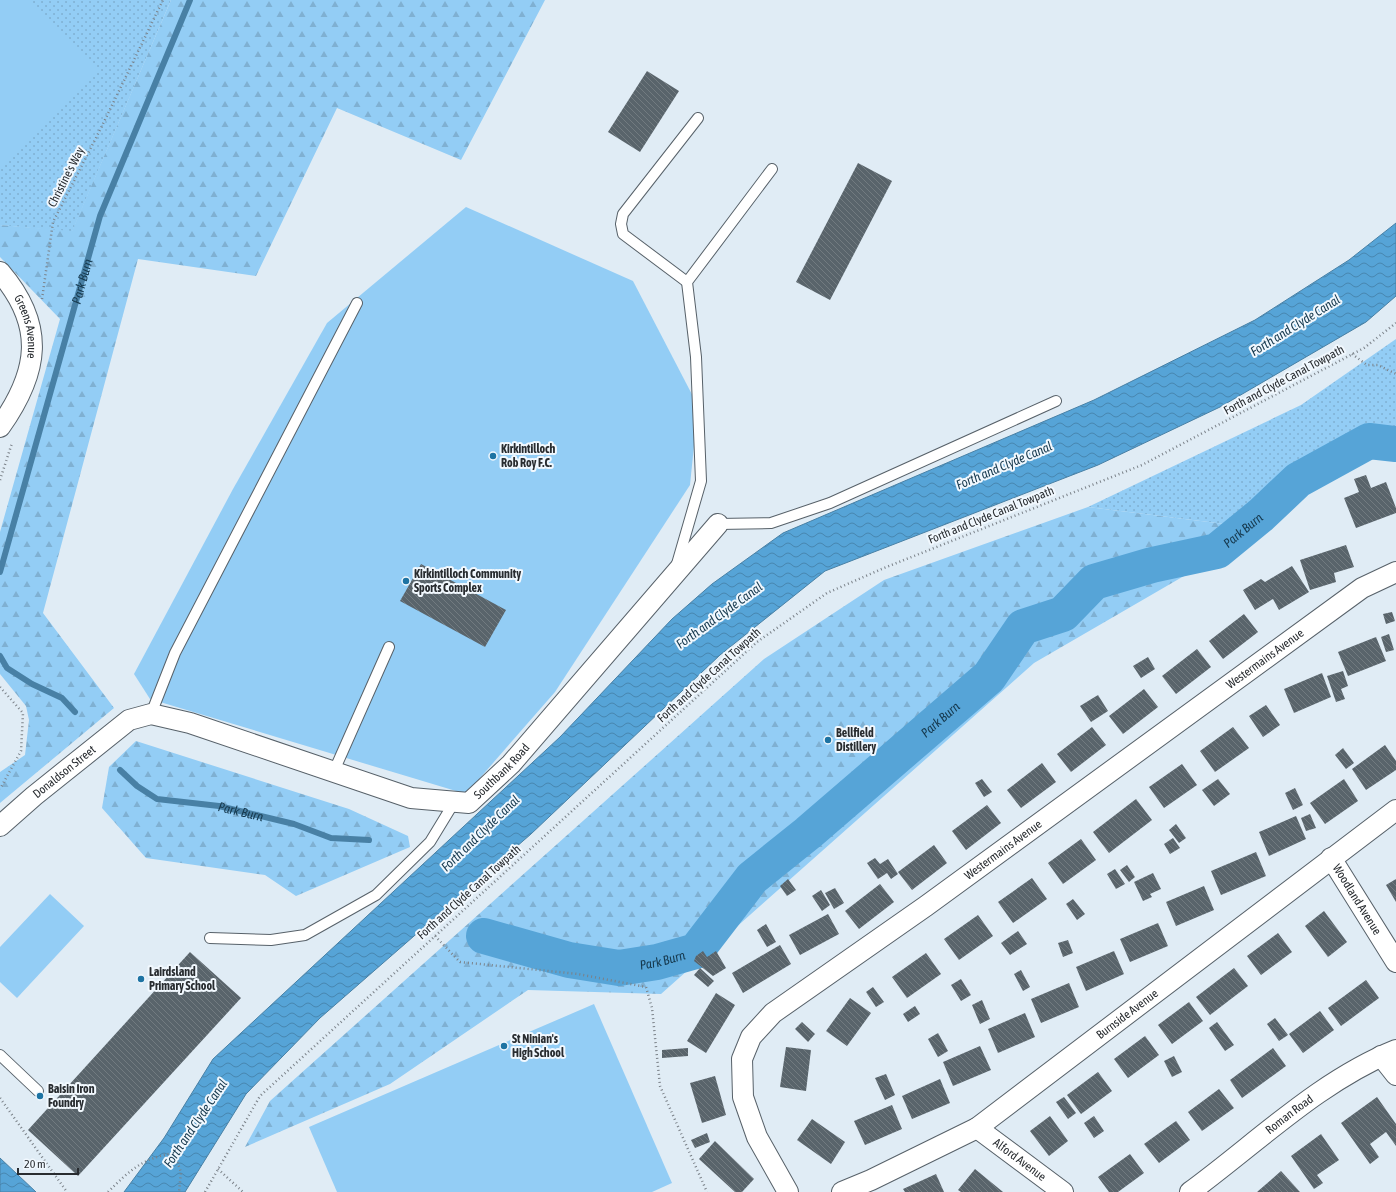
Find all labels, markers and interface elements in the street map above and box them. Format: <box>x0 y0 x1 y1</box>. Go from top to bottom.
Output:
street label: Christine's Way <box>45 145 87 209</box>
water label: Park Burn <box>69 256 96 306</box>
street label: Greens Avenue <box>11 292 39 359</box>
water label: Forth and Clyde Canal <box>1248 292 1343 359</box>
street label: Forth and Clyde Canal Towpath <box>1221 342 1347 418</box>
water label: Forth and Clyde Canal <box>954 438 1054 492</box>
place label: Kirkintilloch Rob Roy F.C. <box>501 442 556 470</box>
marker: Kirkintilloch Rob Roy F.C. <box>488 451 498 461</box>
street label: Forth and Clyde Canal Towpath <box>926 483 1056 547</box>
water label: Park Burn <box>1220 509 1266 551</box>
place label: Kirkintilloch Community Sports Complex <box>414 567 521 595</box>
marker: Kirkintilloch Community Sports Complex <box>401 576 411 586</box>
water label: Forth and Clyde Canal <box>673 579 765 652</box>
street label: Forth and Clyde Canal Towpath <box>654 625 764 725</box>
street label: Westermains Avenue <box>1223 626 1306 692</box>
water label: Park Burn <box>918 698 963 740</box>
place label: Bellfield Distillery <box>836 726 876 754</box>
marker: Bellfield Distillery <box>823 735 833 745</box>
street label: Southbank Road <box>471 741 532 802</box>
street label: Donaldson Street <box>30 742 99 801</box>
water label: Forth and Clyde Canal <box>438 792 523 874</box>
water label: Park Burn <box>216 799 266 825</box>
street label: Westermains Avenue <box>962 817 1045 883</box>
street label: Forth and Clyde Canal Towpath <box>414 842 524 942</box>
street label: Woodland Avenue <box>1330 862 1384 937</box>
water label: Park Burn <box>639 947 687 973</box>
place label: Lairdsland Primary School <box>149 965 216 993</box>
marker: Lairdsland Primary School <box>136 974 146 984</box>
street label: Burnside Avenue <box>1094 986 1161 1042</box>
place label: St Ninian's High School <box>512 1032 565 1060</box>
marker: St Ninian's High School <box>499 1041 509 1051</box>
water label: Forth and Clyde Canal <box>160 1076 230 1170</box>
place label: Baisin Iron Foundry <box>48 1082 95 1110</box>
marker: Baisin Iron Foundry <box>35 1091 45 1101</box>
street label: Roman Road <box>1263 1092 1316 1137</box>
street label: Alford Avenue <box>990 1135 1049 1184</box>
scale bar <box>18 1150 78 1176</box>
text: 20 m <box>24 1157 46 1171</box>

